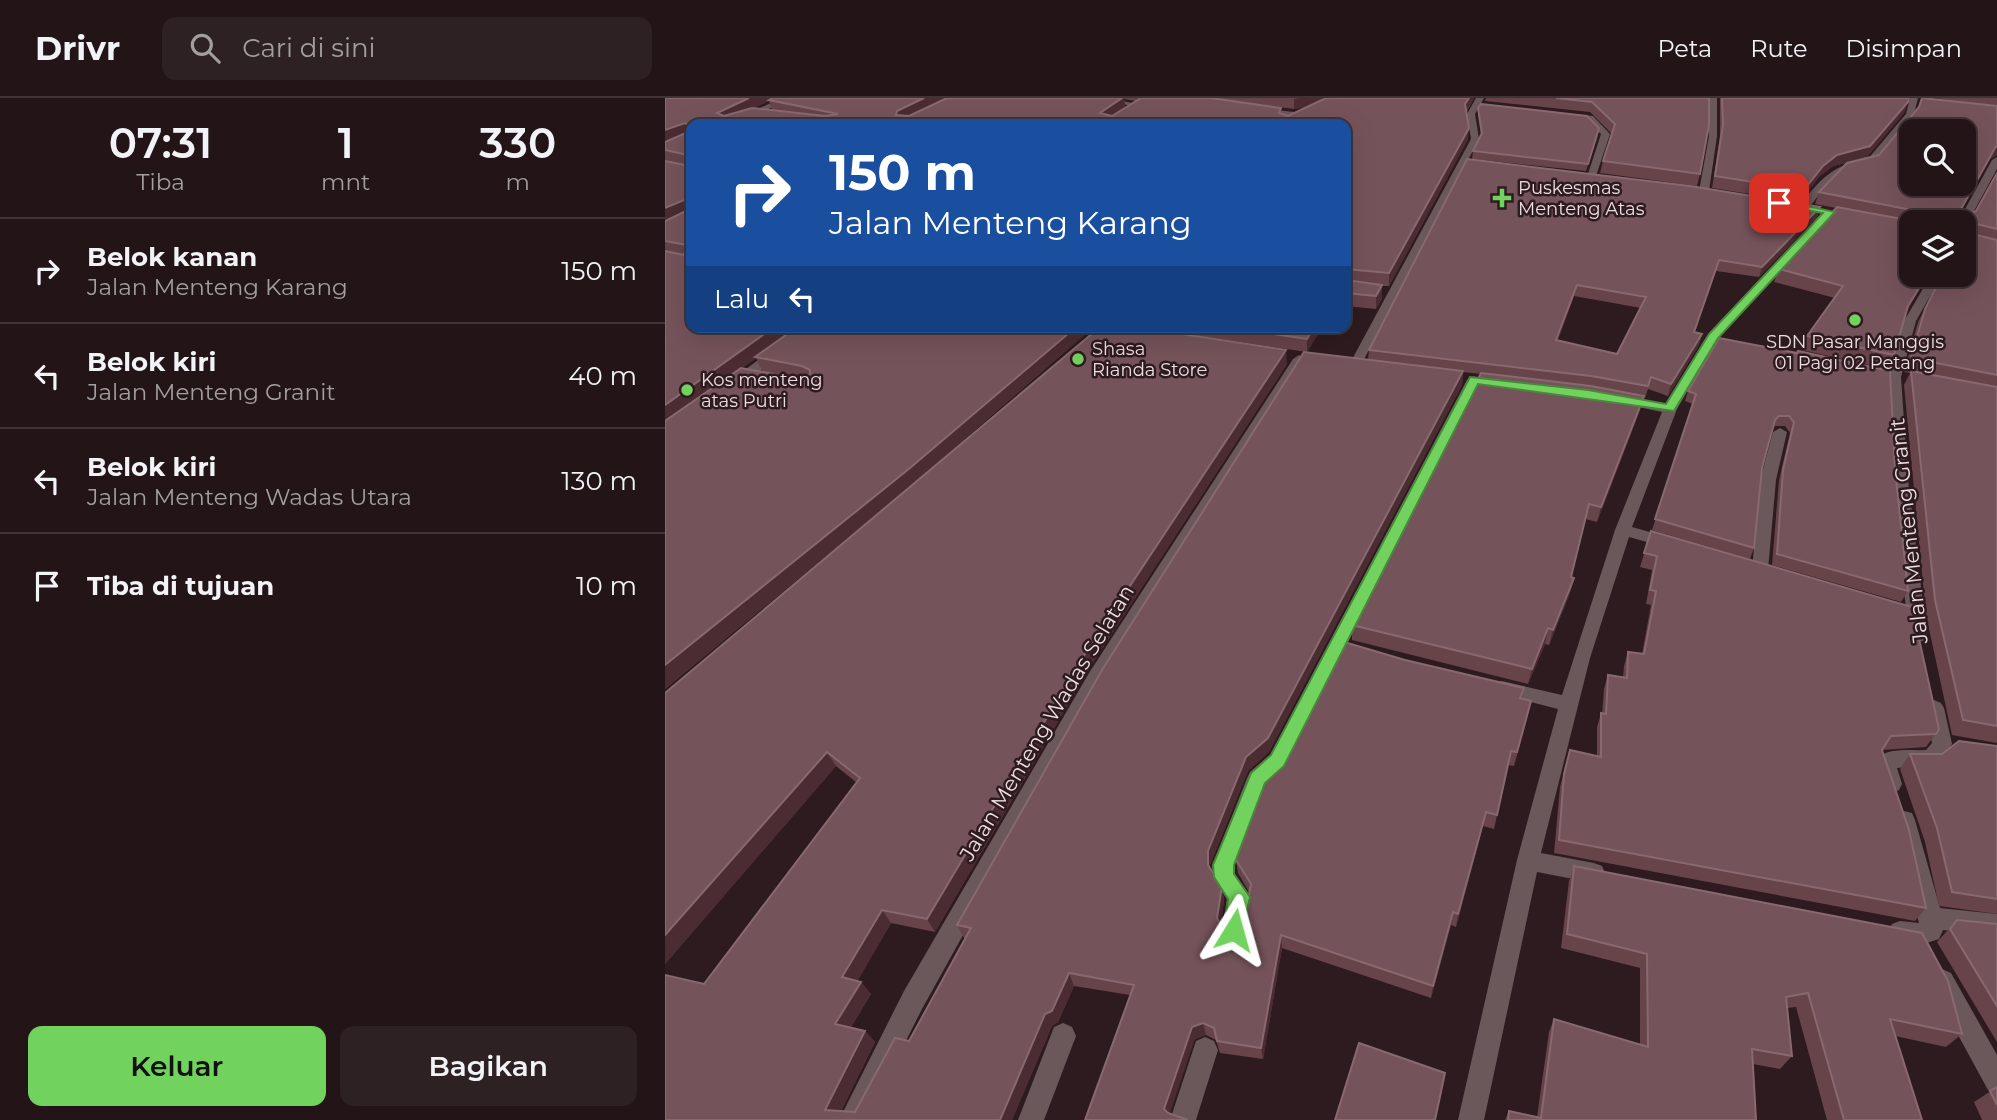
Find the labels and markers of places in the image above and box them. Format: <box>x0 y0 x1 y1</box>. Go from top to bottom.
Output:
pin <box>1749 173 1809 233</box>
place label: Puskesmas Menteng Atas <box>1518 177 1645 220</box>
marker: Puskesmas Menteng Atas <box>1492 188 1512 208</box>
marker: SDN Pasar Manggis 01 Pagi 02 Petang <box>1847 312 1863 328</box>
place label: SDN Pasar Manggis 01 Pagi 02 Petang <box>1766 331 1944 374</box>
place label: Shasa Rianda Store <box>1092 338 1207 381</box>
marker: Shasa Rianda Store <box>1070 351 1086 367</box>
place label: Kos menteng atas Putri <box>701 369 823 412</box>
marker: Kos menteng atas Putri <box>679 382 695 398</box>

